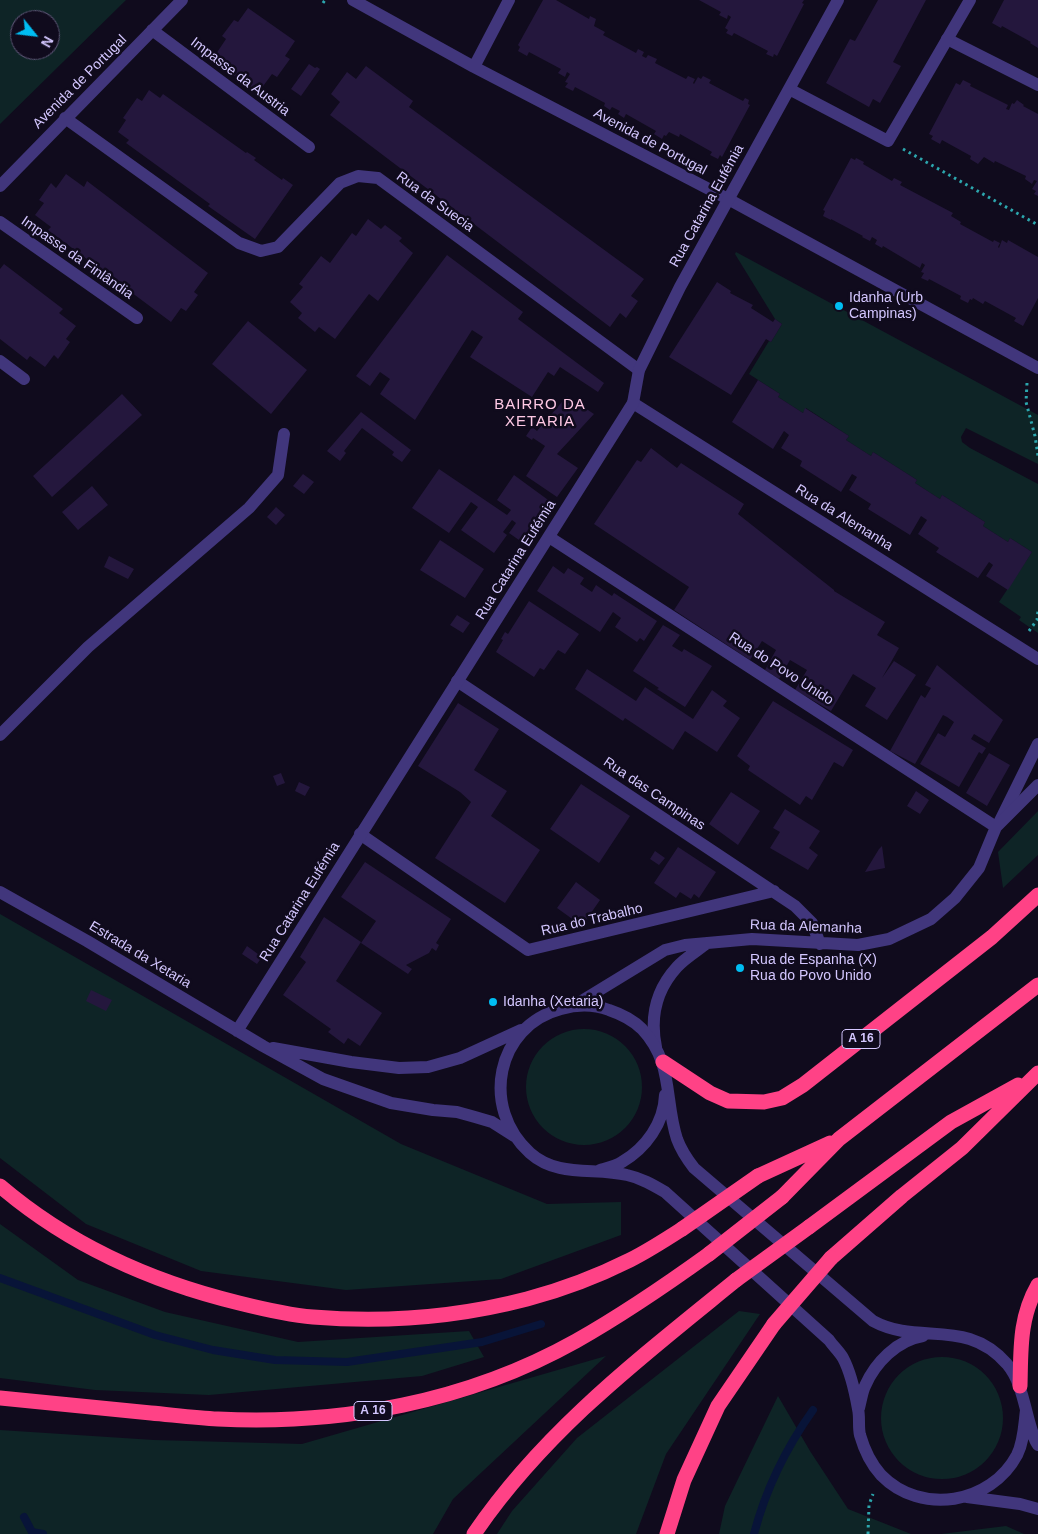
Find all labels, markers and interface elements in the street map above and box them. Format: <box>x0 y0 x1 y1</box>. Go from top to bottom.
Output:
north arrow <box>10 10 60 60</box>
street label: Avenida de Portugal <box>30 32 130 132</box>
text: N <box>38 33 57 50</box>
street label: Impasse da Austria <box>187 34 293 120</box>
street label: Avenida de Portugal <box>591 105 709 179</box>
street label: Rua Catarina Eufémia <box>666 142 748 270</box>
street label: Rua da Suecia <box>393 168 477 236</box>
street label: Impasse da Finlândia <box>18 213 136 303</box>
place label: Idanha (Urb Campinas) <box>849 290 923 322</box>
marker: Idanha (Urb Campinas) <box>833 300 845 312</box>
district label: BAIRRO DA XETARIA <box>493 396 587 431</box>
street label: Rua da Alemanha <box>792 481 896 555</box>
street label: Rua Catarina Eufémia <box>472 497 560 623</box>
street label: Rua do Povo Unido <box>726 629 836 709</box>
street label: Rua das Campinas <box>600 754 708 834</box>
street label: Rua Catarina Eufémia <box>256 839 344 965</box>
street label: Rua do Trabalho <box>540 900 644 940</box>
street label: Rua da Alemanha <box>750 917 862 937</box>
street label: Estrada da Xetaria <box>86 918 194 992</box>
place label: Rua de Espanha (X) Rua do Povo Unido <box>750 952 877 984</box>
marker: Rua de Espanha (X) Rua do Povo Unido <box>734 962 746 974</box>
place label: Idanha (Xetaria) <box>503 994 603 1010</box>
marker: Idanha (Xetaria) <box>487 996 499 1008</box>
road number: A 16 <box>842 1030 880 1048</box>
road number: A 16 <box>354 1402 392 1420</box>

